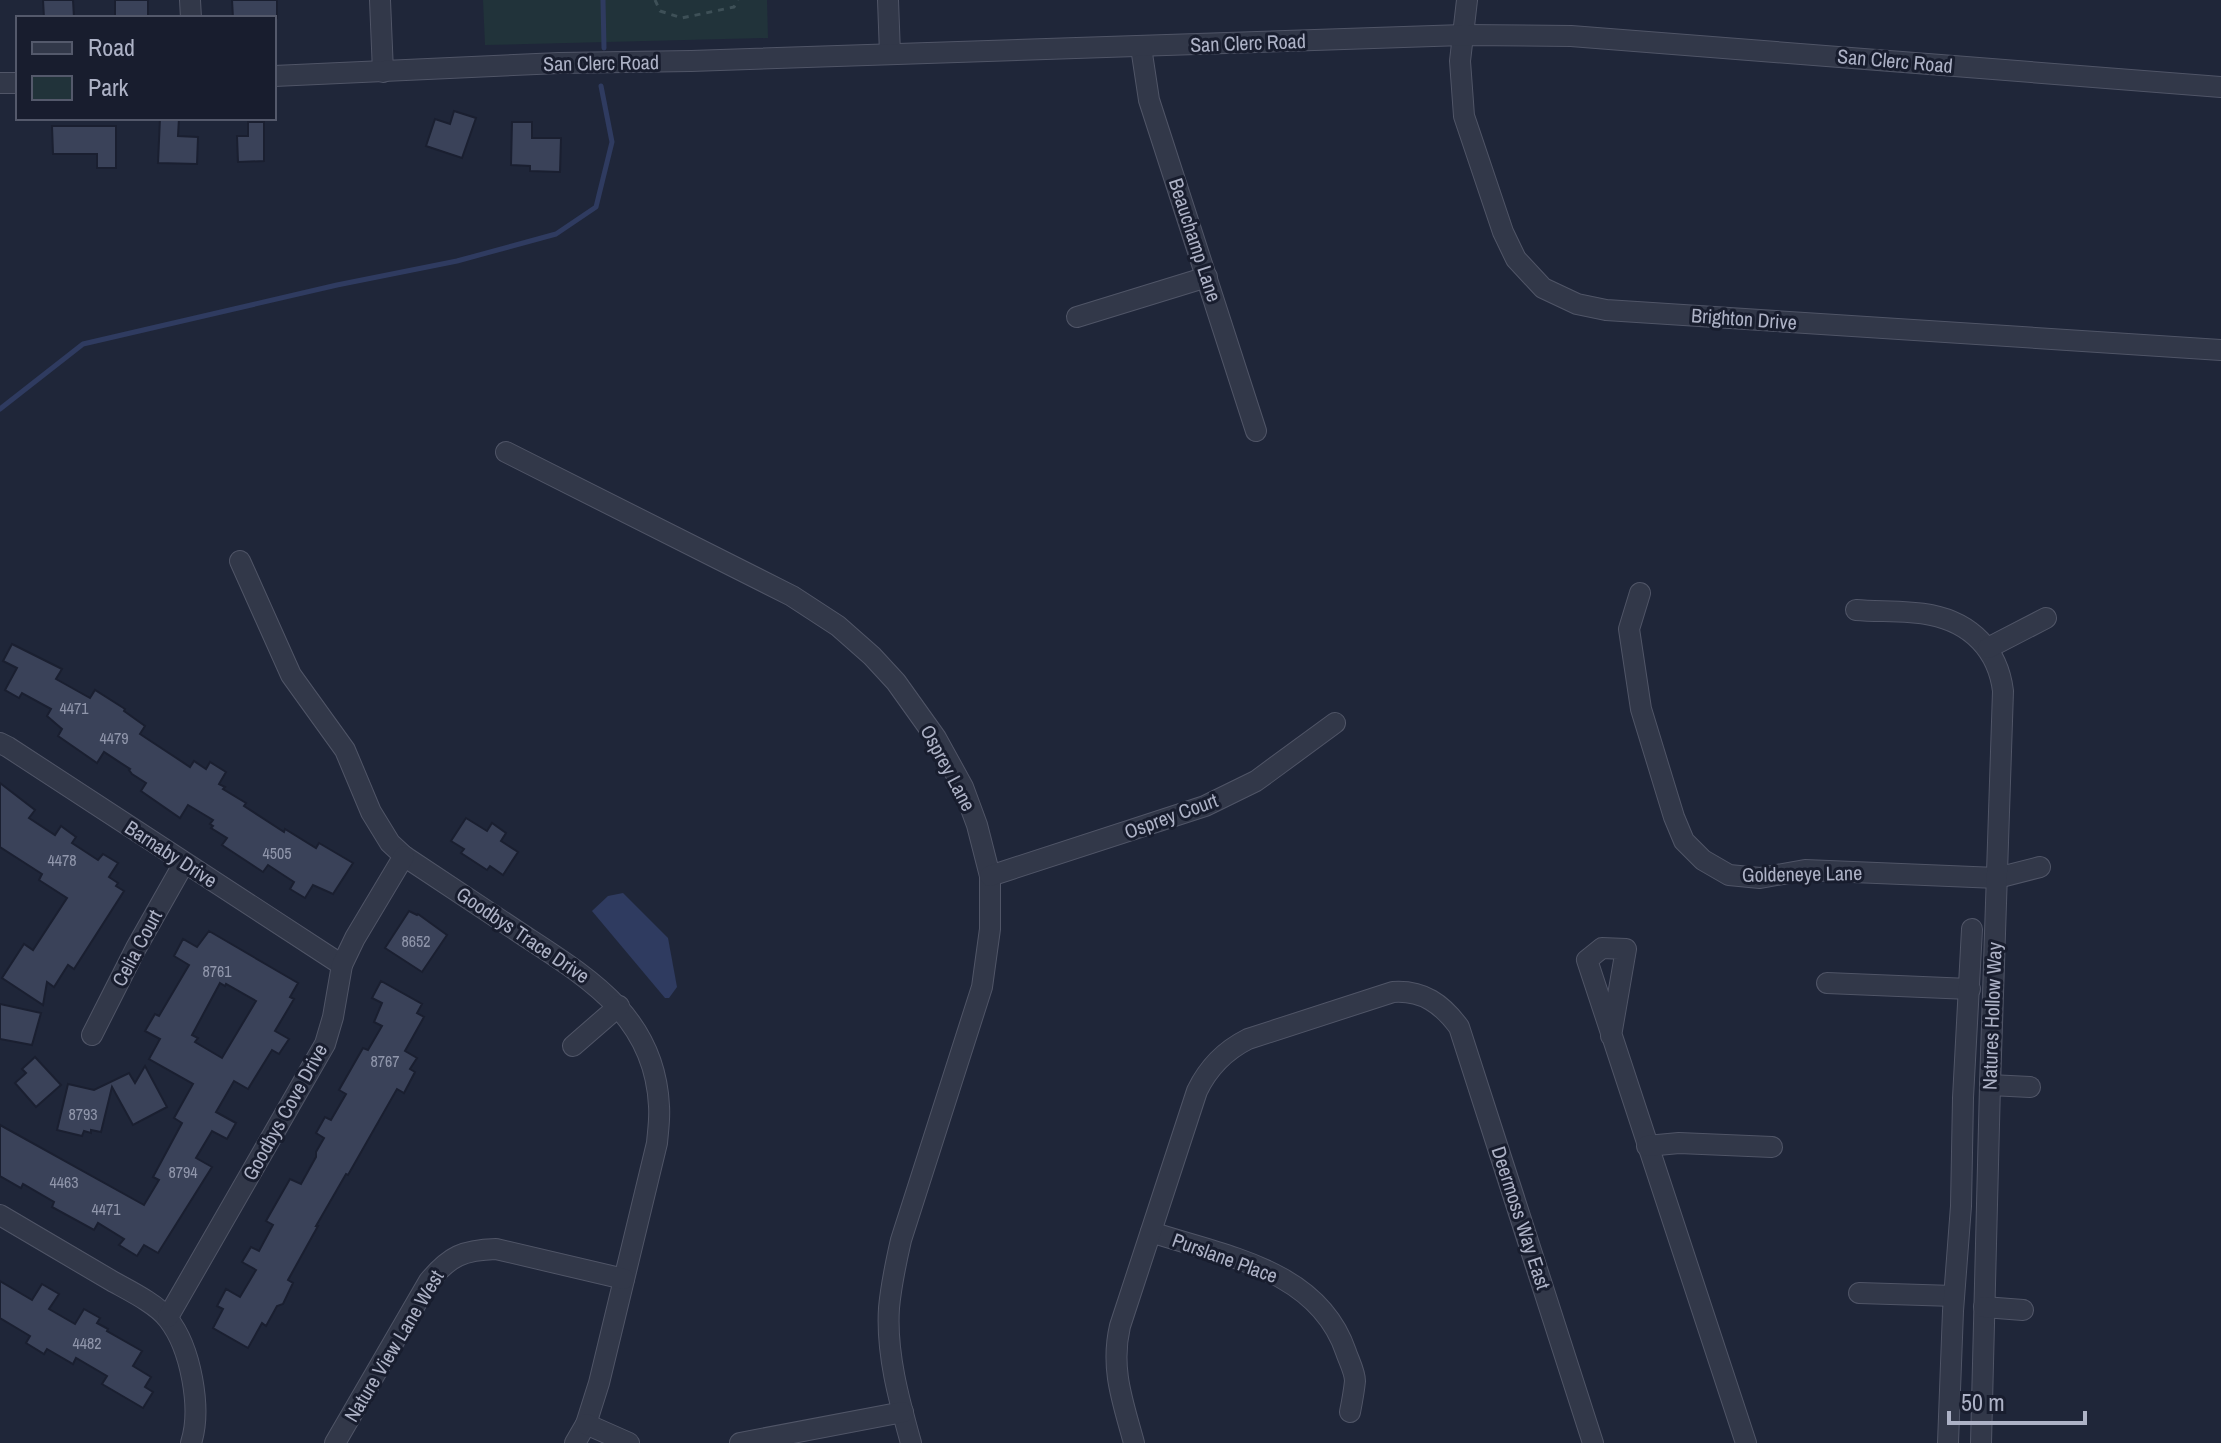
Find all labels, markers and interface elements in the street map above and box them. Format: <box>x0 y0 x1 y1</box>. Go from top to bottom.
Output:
legend <box>16 16 276 120</box>
street label: San Clerc Road <box>1190 27 1306 58</box>
text: Road <box>88 31 135 63</box>
street label: San Clerc Road <box>1836 42 1954 79</box>
street label: San Clerc Road <box>543 48 659 77</box>
text: Park <box>88 71 129 103</box>
street label: Beauchamp Lane <box>1163 175 1228 305</box>
street label: Brighton Drive <box>1690 301 1798 336</box>
house number: 4471 <box>59 697 89 719</box>
street label: Osprey Lane <box>914 720 982 816</box>
house number: 4479 <box>99 727 129 749</box>
street label: Osprey Court <box>1120 786 1222 845</box>
street label: Barnaby Drive <box>120 814 223 893</box>
house number: 4505 <box>262 842 292 864</box>
house number: 4478 <box>47 849 77 871</box>
street label: Goldeneye Lane <box>1742 859 1862 888</box>
street label: Goodbys Trace Drive <box>451 880 595 989</box>
street label: Celia Court <box>105 904 168 991</box>
house number: 8652 <box>401 930 431 952</box>
street label: Natures Hollow Way <box>1975 941 2008 1090</box>
house number: 8761 <box>202 960 232 982</box>
street label: Goodbys Cove Drive <box>236 1039 333 1185</box>
house number: 8767 <box>370 1050 400 1072</box>
house number: 8793 <box>68 1103 98 1125</box>
street label: Deermoss Way East <box>1486 1143 1557 1293</box>
house number: 8794 <box>168 1161 198 1183</box>
house number: 4463 <box>49 1171 79 1193</box>
house number: 4471 <box>91 1198 121 1220</box>
street label: Purslane Place <box>1169 1226 1282 1289</box>
street label: Nature View Lane West <box>338 1264 450 1427</box>
house number: 4482 <box>72 1332 102 1354</box>
scale bar <box>1949 1375 2085 1425</box>
text: 50 m <box>1961 1386 2005 1418</box>

